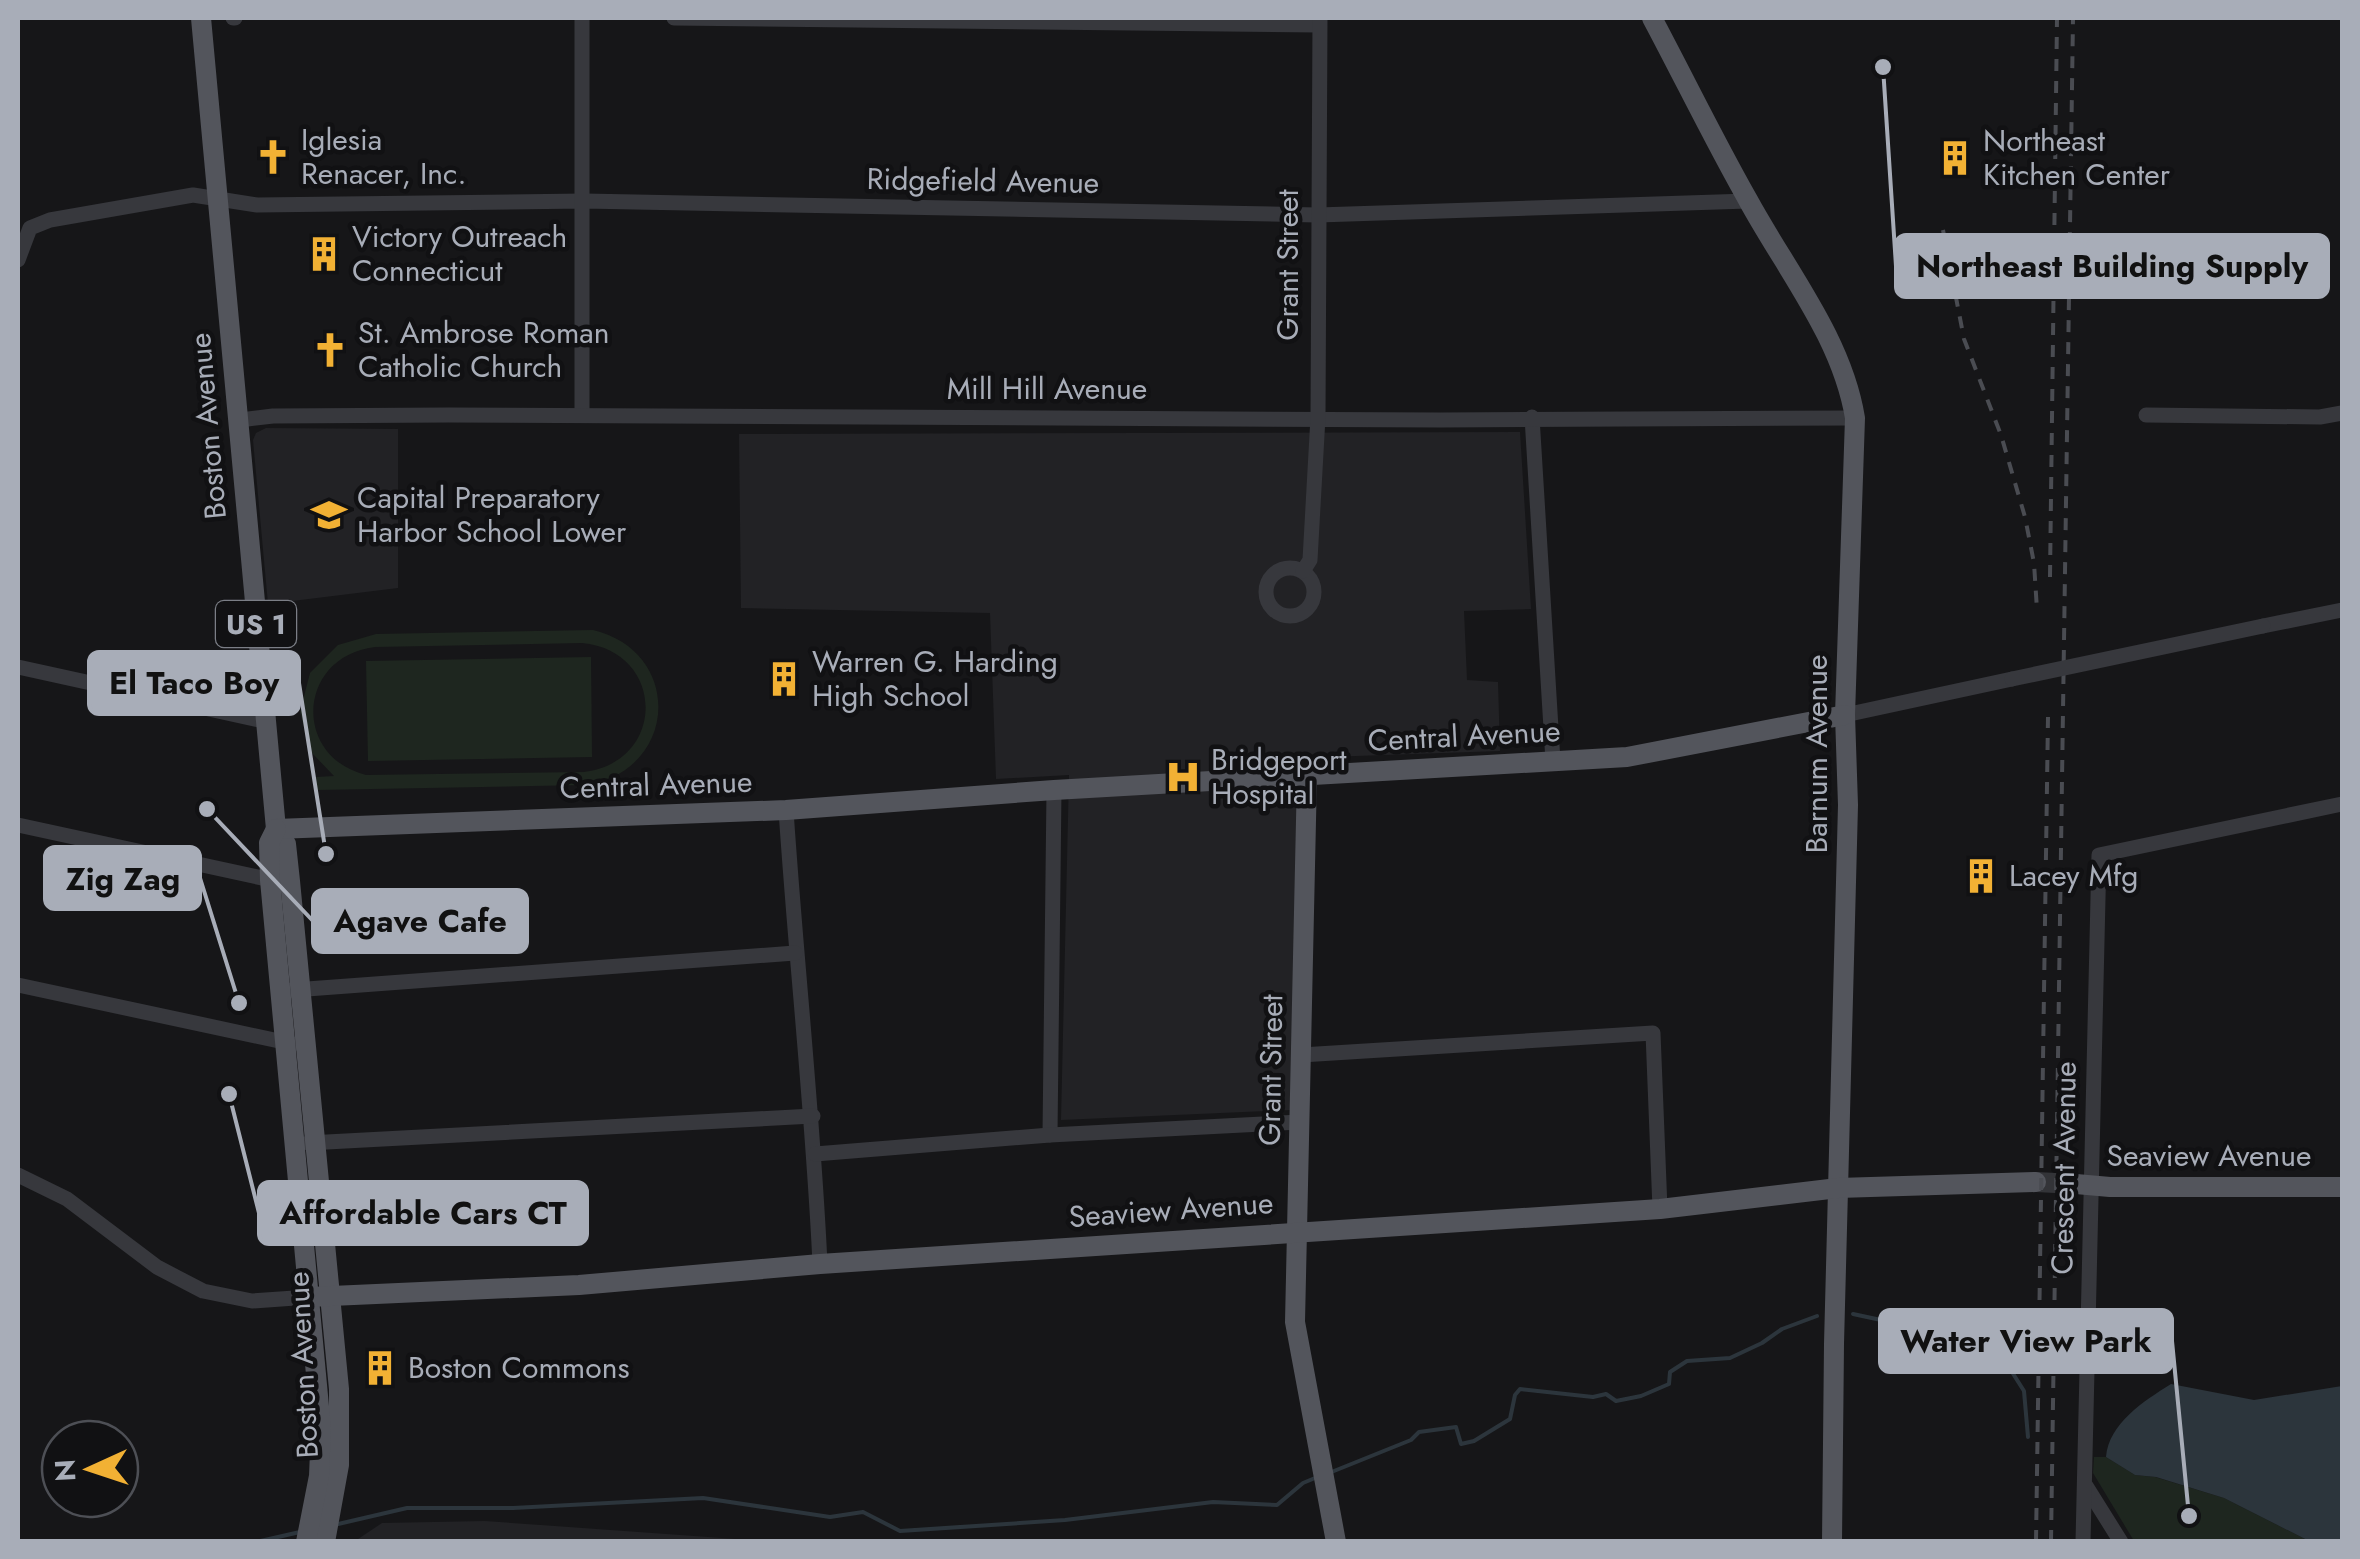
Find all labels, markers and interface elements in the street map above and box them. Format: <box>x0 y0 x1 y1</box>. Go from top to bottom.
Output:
place label: Iglesia Renacer, Inc. <box>301 118 466 195</box>
place label: Northeast Kitchen Center <box>1983 119 2171 196</box>
church icon: Iglesia Renacer, Inc. <box>254 138 292 176</box>
building icon: Northeast Kitchen Center <box>1936 139 1974 177</box>
street label: Ridgefield Avenue <box>866 157 1100 204</box>
street label: Grant Street <box>1266 188 1309 341</box>
place label: Victory Outreach Connecticut <box>352 215 567 292</box>
building icon: Victory Outreach Connecticut <box>305 235 343 273</box>
callout: Northeast Building Supply <box>1896 235 2328 297</box>
text: Northeast Building Supply <box>1916 243 2308 289</box>
place label: St. Ambrose Roman Catholic Church <box>358 311 609 388</box>
street label: Boston Avenue <box>178 331 237 521</box>
church icon: St. Ambrose Roman Catholic Church <box>311 331 349 369</box>
street label: Mill Hill Avenue <box>947 367 1147 410</box>
place label: Capital Preparatory Harbor School Lower <box>357 476 627 553</box>
school or university icon: Capital Preparatory Harbor School Lower <box>310 496 348 534</box>
road number: US 1 <box>216 601 296 647</box>
place label: Warren G. Harding High School <box>812 640 1058 717</box>
callout: El Taco Boy <box>89 652 299 714</box>
street label: Barnum Avenue <box>1795 655 1838 853</box>
text: El Taco Boy <box>109 660 279 706</box>
building icon: Warren G. Harding High School <box>765 660 803 698</box>
street label: Central Avenue <box>1366 709 1561 762</box>
place label: Bridgeport Hospital <box>1211 738 1347 815</box>
hospital icon: Bridgeport Hospital <box>1164 758 1202 796</box>
street label: Central Avenue <box>559 760 753 809</box>
callout: Zig Zag <box>45 847 200 909</box>
place label: Lacey Mfg <box>2009 854 2138 897</box>
text: Zig Zag <box>66 856 180 902</box>
building icon: Lacey Mfg <box>1962 857 2000 895</box>
callout: Agave Cafe <box>313 890 527 952</box>
text: Agave Cafe <box>332 898 507 944</box>
street label: Grant Street <box>1248 993 1293 1146</box>
street label: Crescent Avenue <box>2040 1061 2087 1275</box>
street label: Seaview Avenue <box>2106 1134 2312 1177</box>
street label: Seaview Avenue <box>1067 1181 1275 1238</box>
callout: Affordable Cars CT <box>259 1182 587 1244</box>
text: Affordable Cars CT <box>278 1190 567 1236</box>
street label: Boston Avenue <box>276 1271 329 1460</box>
callout: Water View Park <box>1880 1310 2172 1372</box>
text: Water View Park <box>1900 1318 2152 1364</box>
place label: Boston Commons <box>408 1346 630 1389</box>
building icon: Boston Commons <box>361 1349 399 1387</box>
north arrow <box>40 1419 140 1519</box>
text: N <box>44 1458 87 1482</box>

